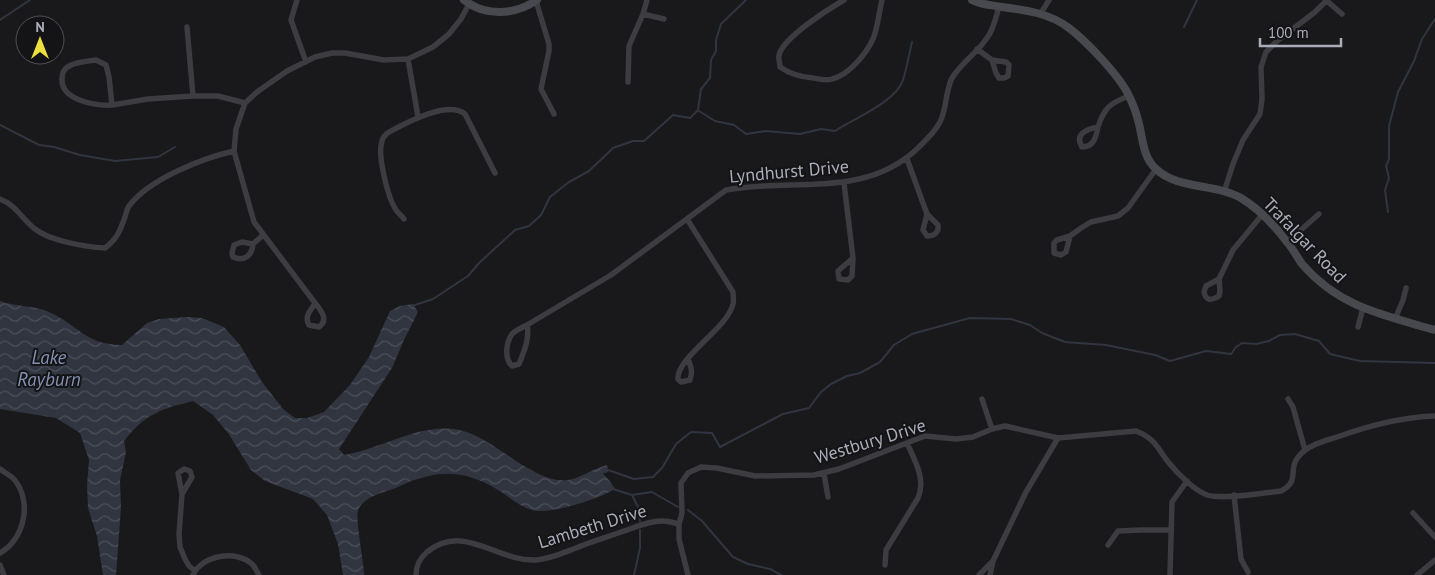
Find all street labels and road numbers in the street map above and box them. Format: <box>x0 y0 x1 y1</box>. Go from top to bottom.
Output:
street label: Lyndhurst Drive <box>728 154 850 188</box>
street label: Trafalgar Road <box>1258 192 1352 288</box>
street label: Westbury Drive <box>811 413 929 469</box>
street label: Lambeth Drive <box>535 499 649 553</box>

